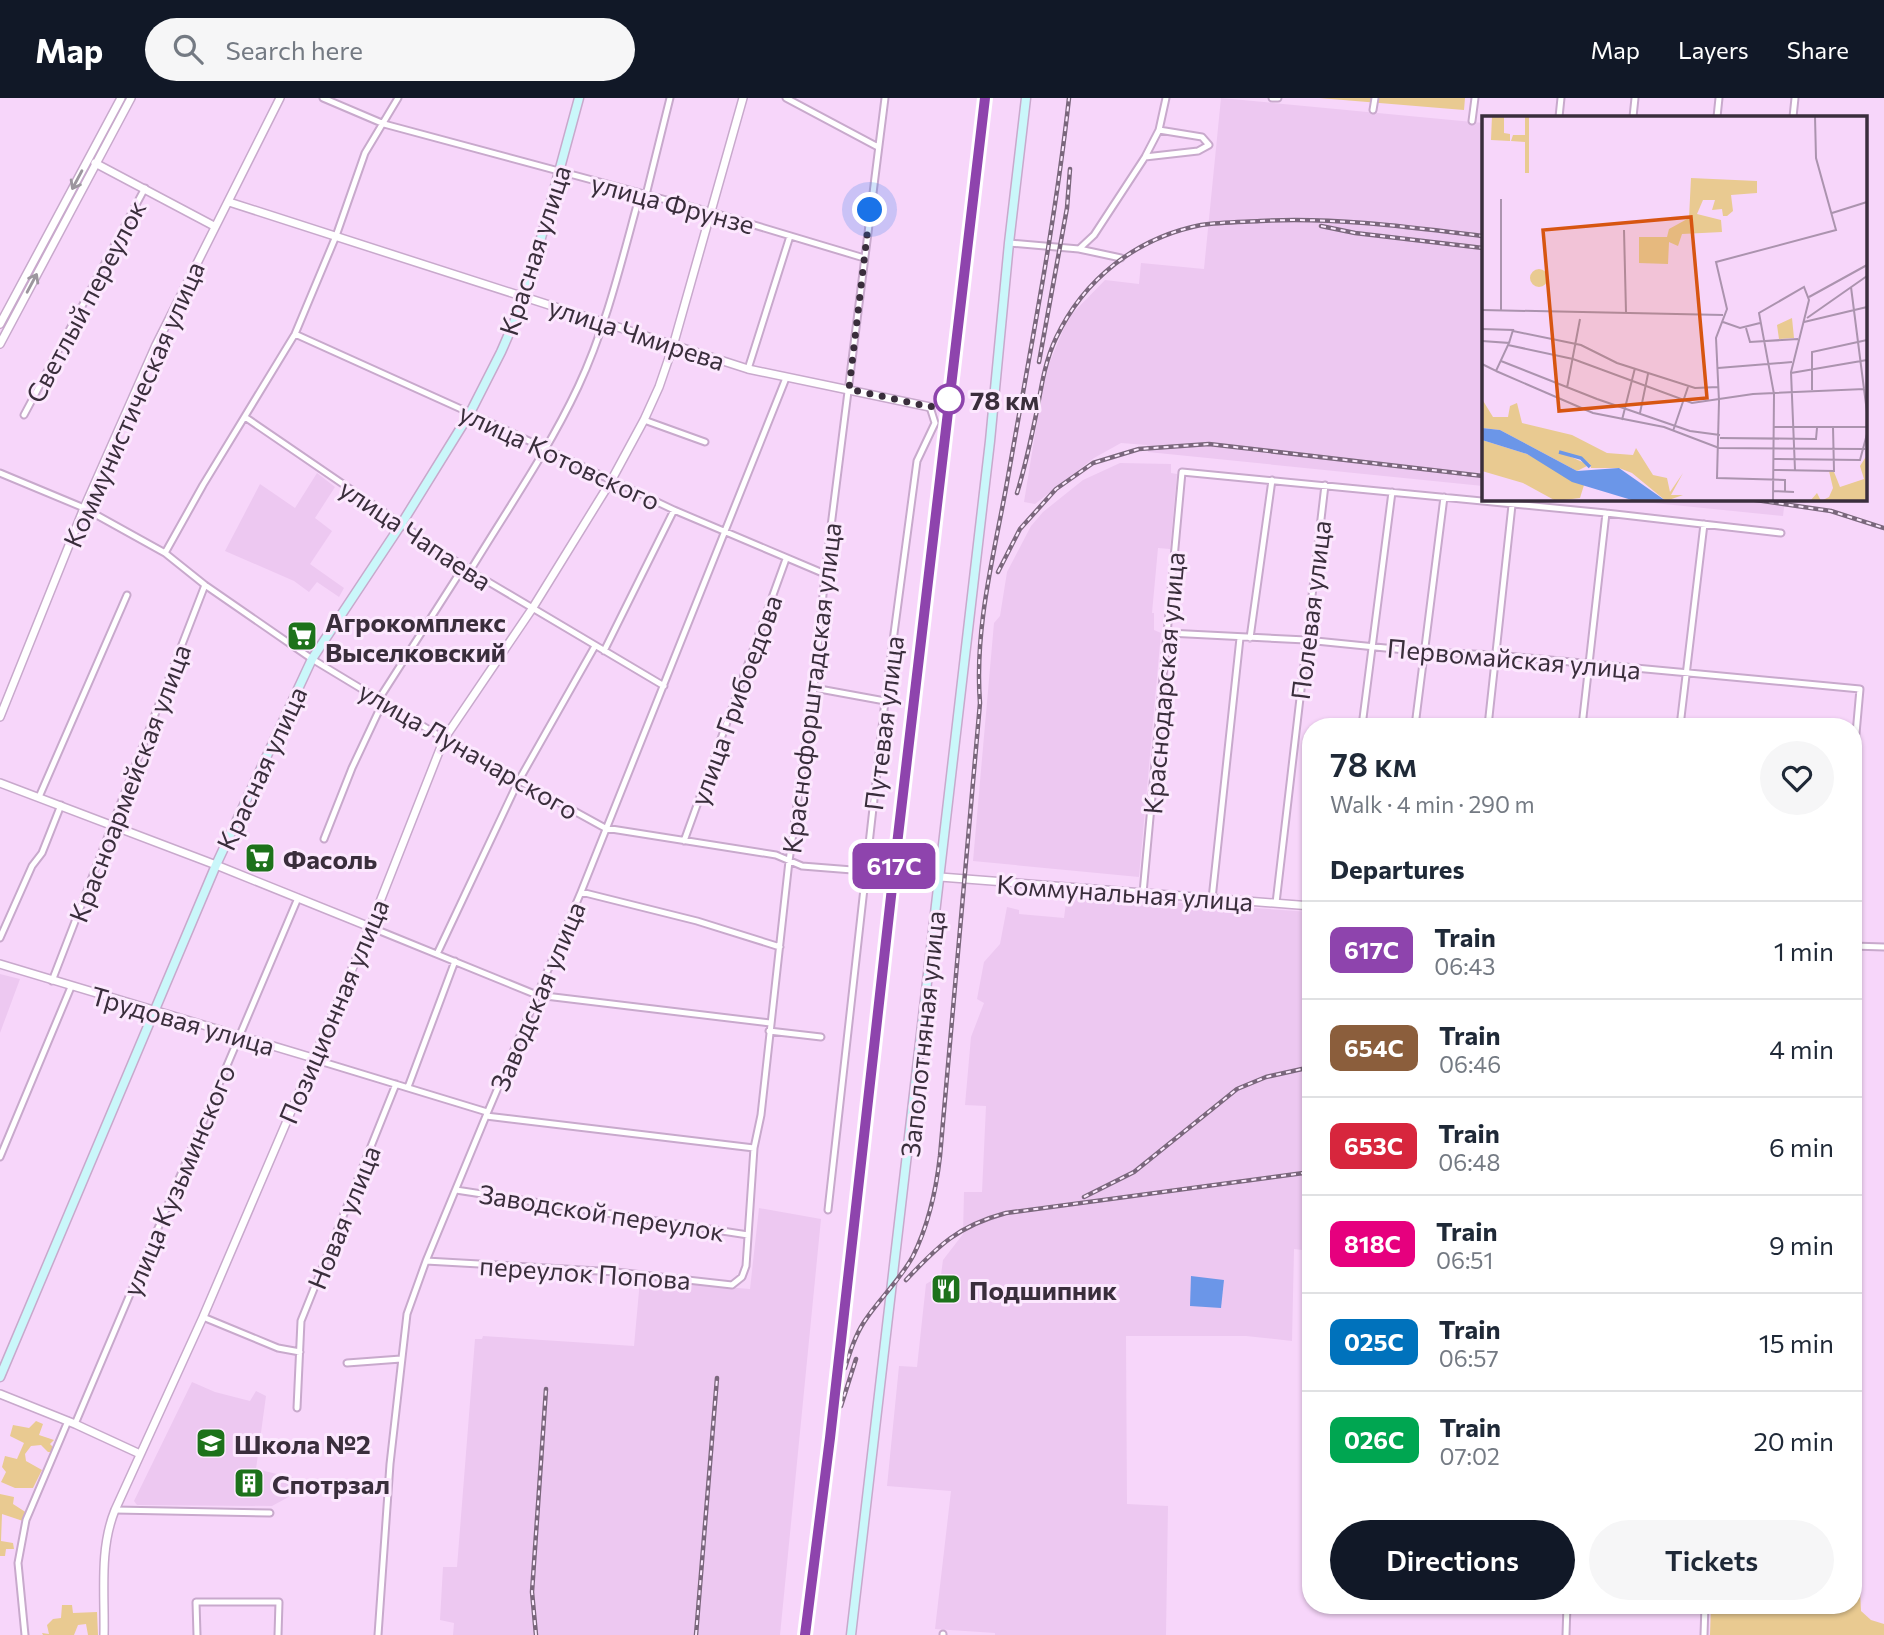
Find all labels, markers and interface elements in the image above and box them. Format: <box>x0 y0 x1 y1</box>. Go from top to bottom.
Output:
search box <box>145 18 635 81</box>
text: Map <box>35 29 103 70</box>
icon: search <box>169 30 207 68</box>
text: Search here <box>225 34 363 65</box>
text: Map <box>1591 35 1640 64</box>
text: Layers <box>1678 35 1749 64</box>
text: Share <box>1787 35 1849 64</box>
inset map <box>1482 116 1867 500</box>
street label: Красная улица <box>492 161 576 339</box>
street label: улица Фрунзе <box>588 166 758 240</box>
one-way arrow <box>70 169 83 190</box>
your location <box>852 192 887 227</box>
street label: Светлый переулок <box>19 194 152 408</box>
street label: Коммунистическая улица <box>56 256 210 552</box>
one-way arrow <box>25 274 39 294</box>
street label: улица Чмирева <box>545 290 729 376</box>
marker: 78 км <box>934 384 964 414</box>
place label: 78 км <box>970 384 1039 415</box>
street label: улица Котовского <box>455 396 665 516</box>
street label: улица Чапаева <box>334 472 498 596</box>
street label: Полевая улица <box>1284 519 1336 701</box>
street label: Краснофорштадская улица <box>775 521 847 855</box>
street label: Краснодарская улица <box>1136 551 1190 815</box>
street label: улица Грибоедова <box>683 590 787 810</box>
place label: Агрокомплекс Выселковский <box>325 606 506 667</box>
supermarket icon: Агрокомплекс Выселковский <box>285 619 319 653</box>
street label: Первомайская улица <box>1386 631 1642 685</box>
street label: Путевая улица <box>857 634 909 812</box>
street label: Красноармейская улица <box>62 640 196 926</box>
street label: улица Луначарского <box>354 674 584 826</box>
street label: Красная улица <box>210 681 312 855</box>
button: heart <box>1760 741 1834 815</box>
text: 78 км <box>1330 743 1417 784</box>
text: Walk · 4 min · 290 m <box>1330 790 1535 818</box>
supermarket icon: Фасоль <box>243 841 277 875</box>
place label: Фасоль <box>283 843 377 874</box>
line badge: 617C <box>845 843 943 889</box>
text: 617C <box>866 851 922 880</box>
text: Departures <box>1330 853 1465 884</box>
street label: Коммунальная улица <box>996 868 1254 916</box>
street label: Позиционная улица <box>272 894 394 1128</box>
street label: Заводская улица <box>483 897 591 1095</box>
street label: Заполотняная улица <box>894 909 950 1159</box>
text: Train <box>1434 921 1496 952</box>
text: 617C <box>1344 935 1399 964</box>
text: 1 min <box>1774 935 1834 966</box>
text: 06:43 <box>1434 952 1496 980</box>
street label: Трудовая улица <box>88 979 278 1061</box>
text: Train <box>1439 1019 1501 1050</box>
text: 654С <box>1344 1033 1404 1062</box>
text: 4 min <box>1769 1033 1834 1064</box>
text: 06:46 <box>1439 1050 1501 1078</box>
street label: улица Кузьминского <box>115 1059 241 1301</box>
text: Train <box>1438 1117 1500 1148</box>
text: 653С <box>1344 1131 1403 1160</box>
text: 6 min <box>1769 1131 1834 1162</box>
street label: Новая улица <box>300 1141 386 1293</box>
text: 06:48 <box>1438 1148 1500 1176</box>
street label: Заводской переулок <box>477 1177 727 1247</box>
text: Train <box>1436 1215 1498 1246</box>
text: 818С <box>1344 1229 1401 1258</box>
text: 9 min <box>1769 1229 1834 1260</box>
text: 06:51 <box>1436 1246 1493 1274</box>
street label: переулок Попова <box>478 1249 692 1295</box>
restaurant icon: Подшипник <box>929 1272 963 1306</box>
place label: Подшипник <box>969 1274 1117 1305</box>
text: Train <box>1439 1313 1500 1344</box>
text: 025С <box>1344 1327 1404 1356</box>
text: 15 min <box>1759 1327 1834 1358</box>
text: 06:57 <box>1439 1344 1499 1372</box>
text: Train <box>1440 1411 1501 1442</box>
text: 026С <box>1344 1425 1405 1454</box>
text: 20 min <box>1753 1425 1834 1456</box>
school or university icon: Школа №2 <box>194 1426 228 1460</box>
place label: Школа №2 <box>234 1428 371 1459</box>
text: 07:02 <box>1440 1442 1500 1470</box>
building icon: Спотрзал <box>232 1466 266 1500</box>
place label: Спотрзал <box>272 1468 390 1499</box>
button: Directions <box>1330 1520 1575 1600</box>
button: Tickets <box>1589 1520 1834 1600</box>

